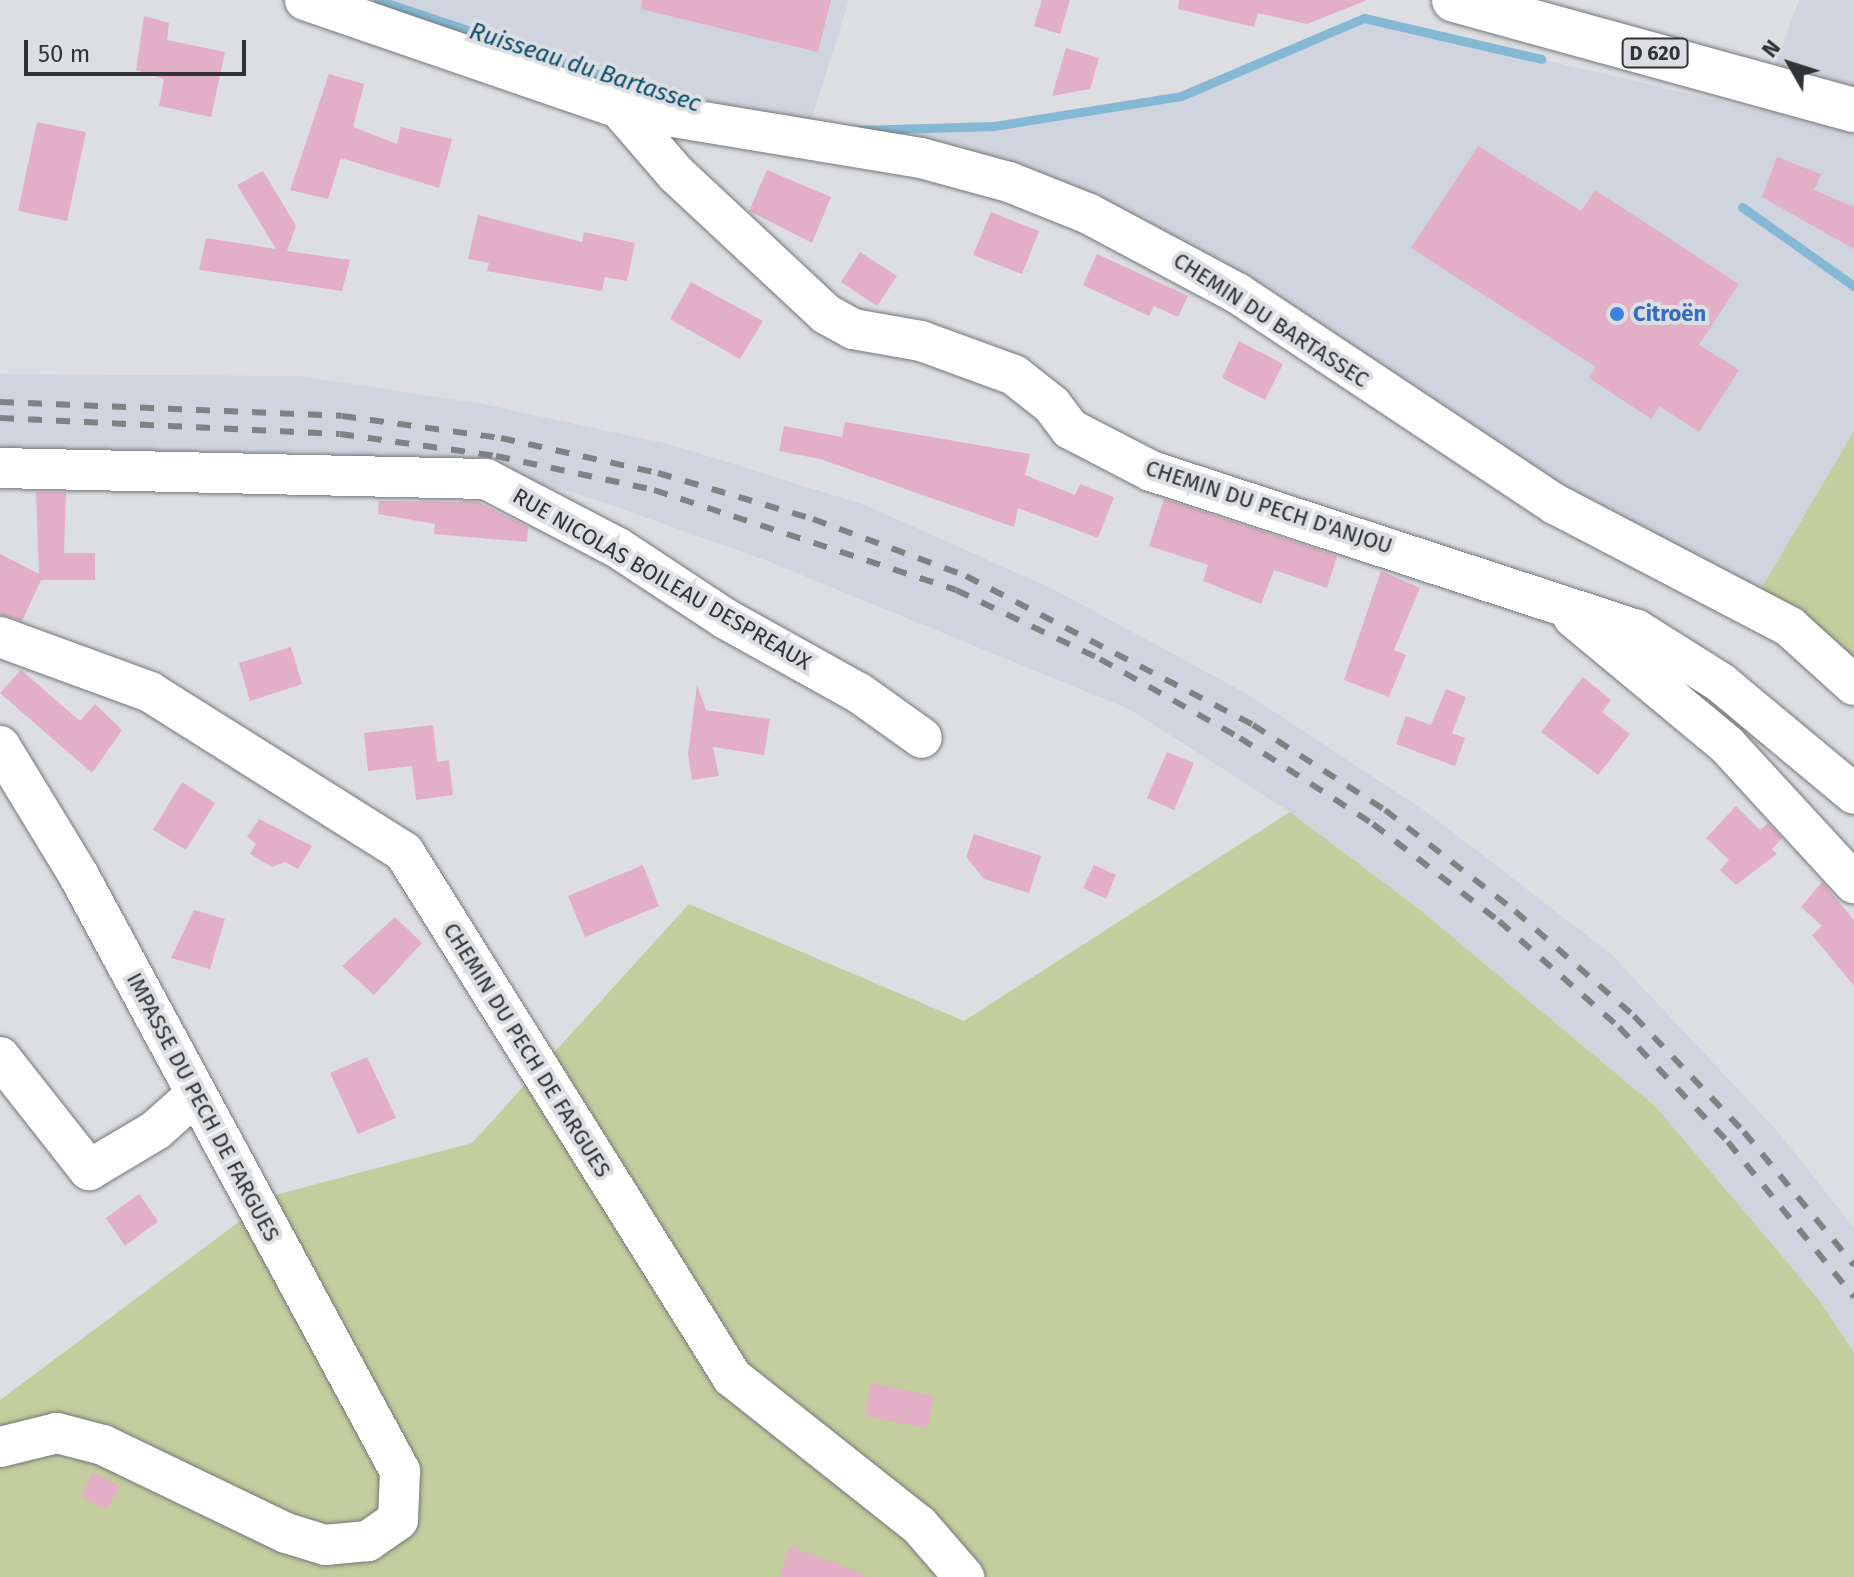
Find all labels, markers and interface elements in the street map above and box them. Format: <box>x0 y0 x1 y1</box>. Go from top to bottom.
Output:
water label: Ruisseau du Bartassec <box>466 17 704 119</box>
scale bar <box>28 24 250 74</box>
north arrow <box>1750 24 1830 104</box>
text: N <box>1756 34 1786 63</box>
road number: D 620 <box>1621 37 1689 69</box>
text: 50 m <box>38 40 90 68</box>
street label: CHEMIN DU BARTASSEC <box>1169 247 1373 393</box>
place label: Citroën <box>1633 301 1706 327</box>
marker: Citroën <box>1608 305 1626 323</box>
street label: CHEMIN DU PECH D'ANJOU <box>1142 455 1396 559</box>
street label: RUE NICOLAS BOILEAU DESPREAUX <box>508 483 816 675</box>
street label: CHEMIN DU PECH DE FARGUES <box>438 918 616 1182</box>
street label: IMPASSE DU PECH DE FARGUES <box>121 968 285 1246</box>

